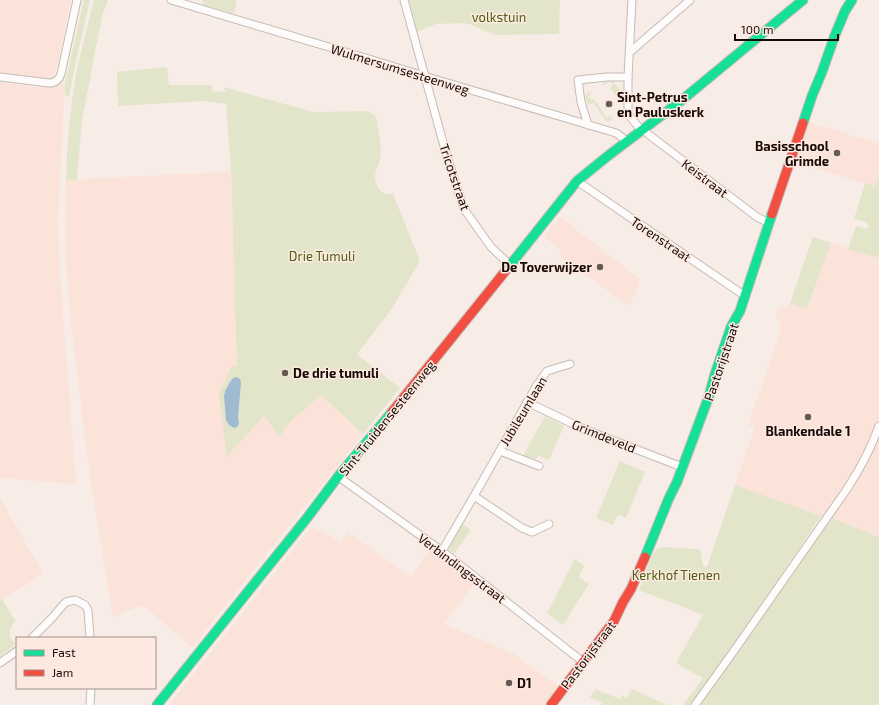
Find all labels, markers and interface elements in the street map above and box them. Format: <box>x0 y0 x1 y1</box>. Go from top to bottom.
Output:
park label: volkstuin <box>472 9 526 25</box>
scale bar <box>735 16 838 42</box>
text: 100 m <box>741 22 773 36</box>
street label: Wulmersumsesteenweg <box>329 40 471 98</box>
place label: Sint-Petrus en Pauluskerk <box>617 89 705 120</box>
marker: Sint-Petrus en Pauluskerk <box>604 99 614 109</box>
place label: Basisschool Grimde <box>755 138 830 169</box>
street label: Tricotstraat <box>436 142 474 212</box>
marker: Basisschool Grimde <box>832 148 842 158</box>
street label: Keistraat <box>679 155 731 201</box>
street label: Torenstraat <box>628 213 694 265</box>
park label: Drie Tumuli <box>289 248 355 264</box>
place label: De Toverwijzer <box>501 259 592 275</box>
marker: De Toverwijzer <box>595 262 605 272</box>
street label: Pastorijstraat <box>700 321 742 403</box>
street label: Sint-Truidensesteenweg <box>336 357 438 479</box>
place label: De drie tumuli <box>293 365 379 381</box>
marker: De drie tumuli <box>280 368 290 378</box>
street label: Jubileumlaan <box>496 374 550 448</box>
marker: Blankendale 1 <box>803 412 813 422</box>
street label: Grimdeveld <box>570 416 638 456</box>
place label: Blankendale 1 <box>765 423 851 439</box>
street label: Verbindingsstraat <box>415 530 509 606</box>
park label: Kerkhof Tienen <box>632 567 720 583</box>
street label: Pastorijstraat <box>557 618 619 692</box>
legend <box>16 637 156 689</box>
text: Fast <box>52 645 76 659</box>
text: Jam <box>52 665 73 679</box>
place label: D1 <box>517 675 532 691</box>
marker: D1 <box>504 678 514 688</box>

